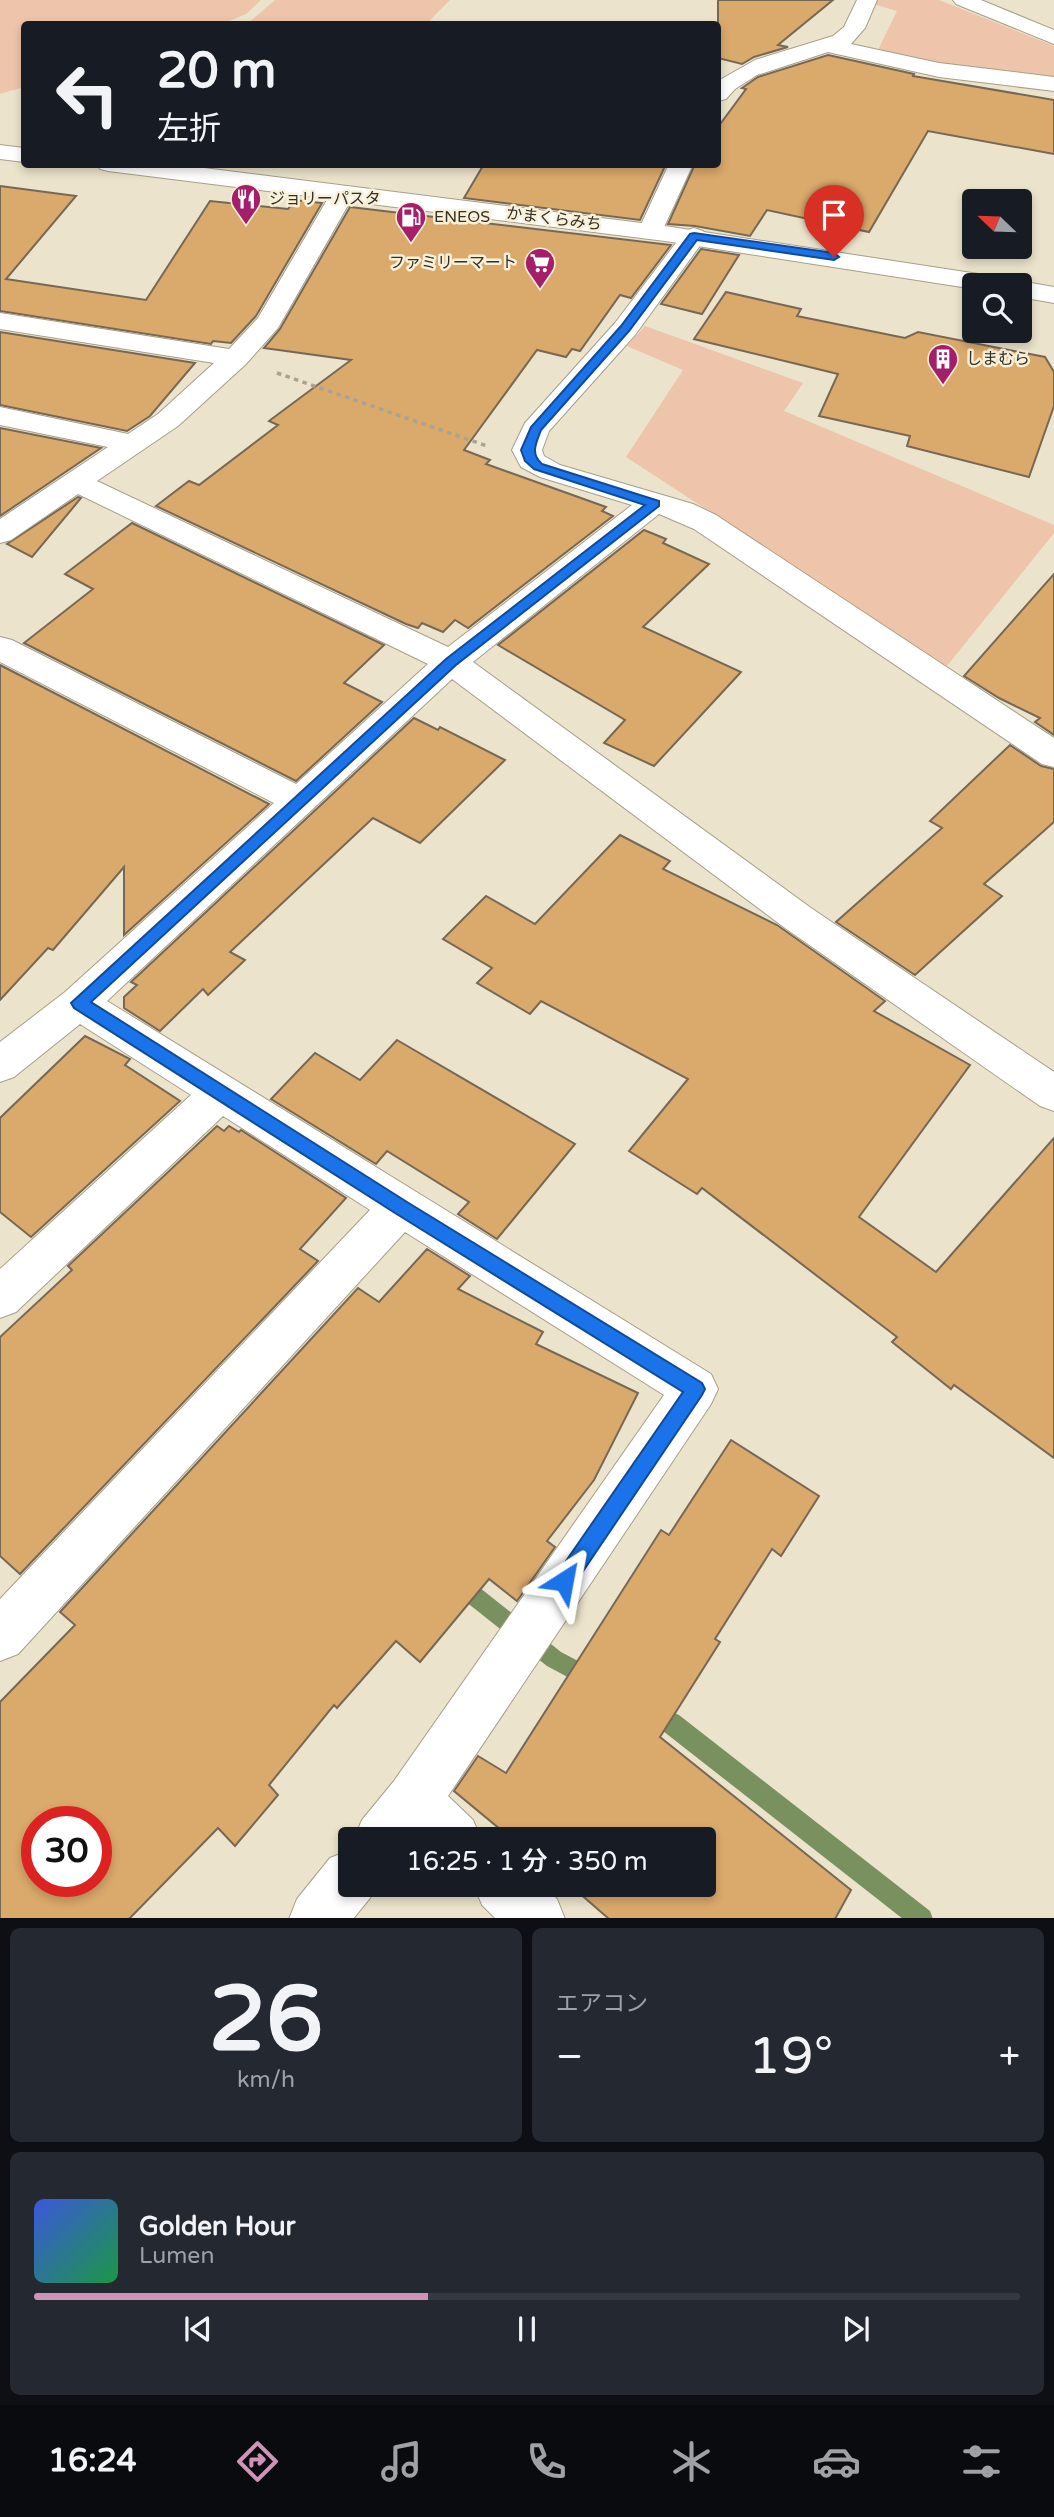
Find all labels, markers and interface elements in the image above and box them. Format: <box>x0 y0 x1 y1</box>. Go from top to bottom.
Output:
text: 20 m <box>157 42 276 101</box>
icon: left <box>42 49 133 140</box>
text: 左折 <box>157 110 221 148</box>
restaurant icon: ジョリーパスタ <box>229 182 263 226</box>
pin <box>804 185 864 257</box>
place label: ジョリーパスタ <box>269 189 381 209</box>
north arrow <box>962 189 1032 259</box>
map controls <box>962 189 1032 343</box>
icon: arrive <box>815 196 853 234</box>
fuel station icon: ENEOS <box>394 200 428 244</box>
street label: かまくらみち <box>505 203 603 235</box>
place label: ENEOS <box>434 207 490 227</box>
supermarket icon: ファミリーマート <box>523 246 557 290</box>
place label: ファミリーマート <box>389 253 517 273</box>
button: search <box>962 273 1032 343</box>
building icon: しまむら <box>926 342 960 386</box>
place label: しまむら <box>966 349 1030 369</box>
position arrow <box>527 1544 601 1618</box>
speed limit sign: 30 <box>21 1806 112 1897</box>
text: 16:25 · 1 分 · 350 m <box>406 1846 648 1877</box>
text: 26 <box>209 1965 323 2075</box>
text: エアコン <box>556 1990 648 2018</box>
text: 19° <box>748 2025 833 2088</box>
text: − <box>556 2034 583 2080</box>
text: + <box>999 2034 1020 2080</box>
text: km/h <box>237 2066 295 2094</box>
text: Golden Hour <box>139 2211 296 2242</box>
text: Lumen <box>139 2242 214 2270</box>
icon: previous <box>179 2310 217 2348</box>
icon: pause <box>508 2310 546 2348</box>
icon: next <box>837 2310 875 2348</box>
icon: directions <box>233 2437 282 2486</box>
icon: music <box>377 2437 426 2486</box>
icon: phone <box>522 2437 571 2486</box>
icon: climate <box>667 2437 716 2486</box>
icon: car <box>812 2437 861 2486</box>
icon: filters <box>957 2437 1006 2486</box>
text: 16:24 <box>48 2442 137 2480</box>

